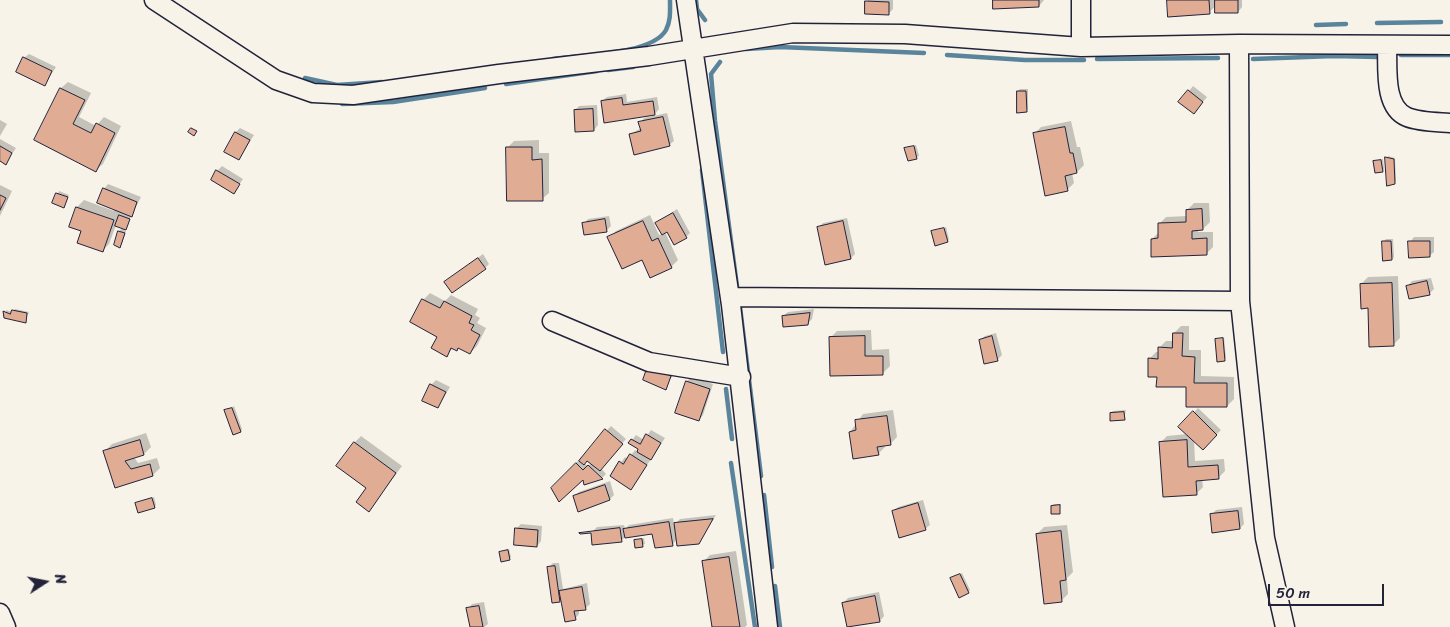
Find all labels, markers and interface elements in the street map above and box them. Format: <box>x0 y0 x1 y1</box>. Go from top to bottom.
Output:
north arrow <box>20 557 70 607</box>
text: N <box>47 572 73 586</box>
scale bar <box>1270 574 1386 606</box>
text: 50 m <box>1276 580 1310 606</box>

